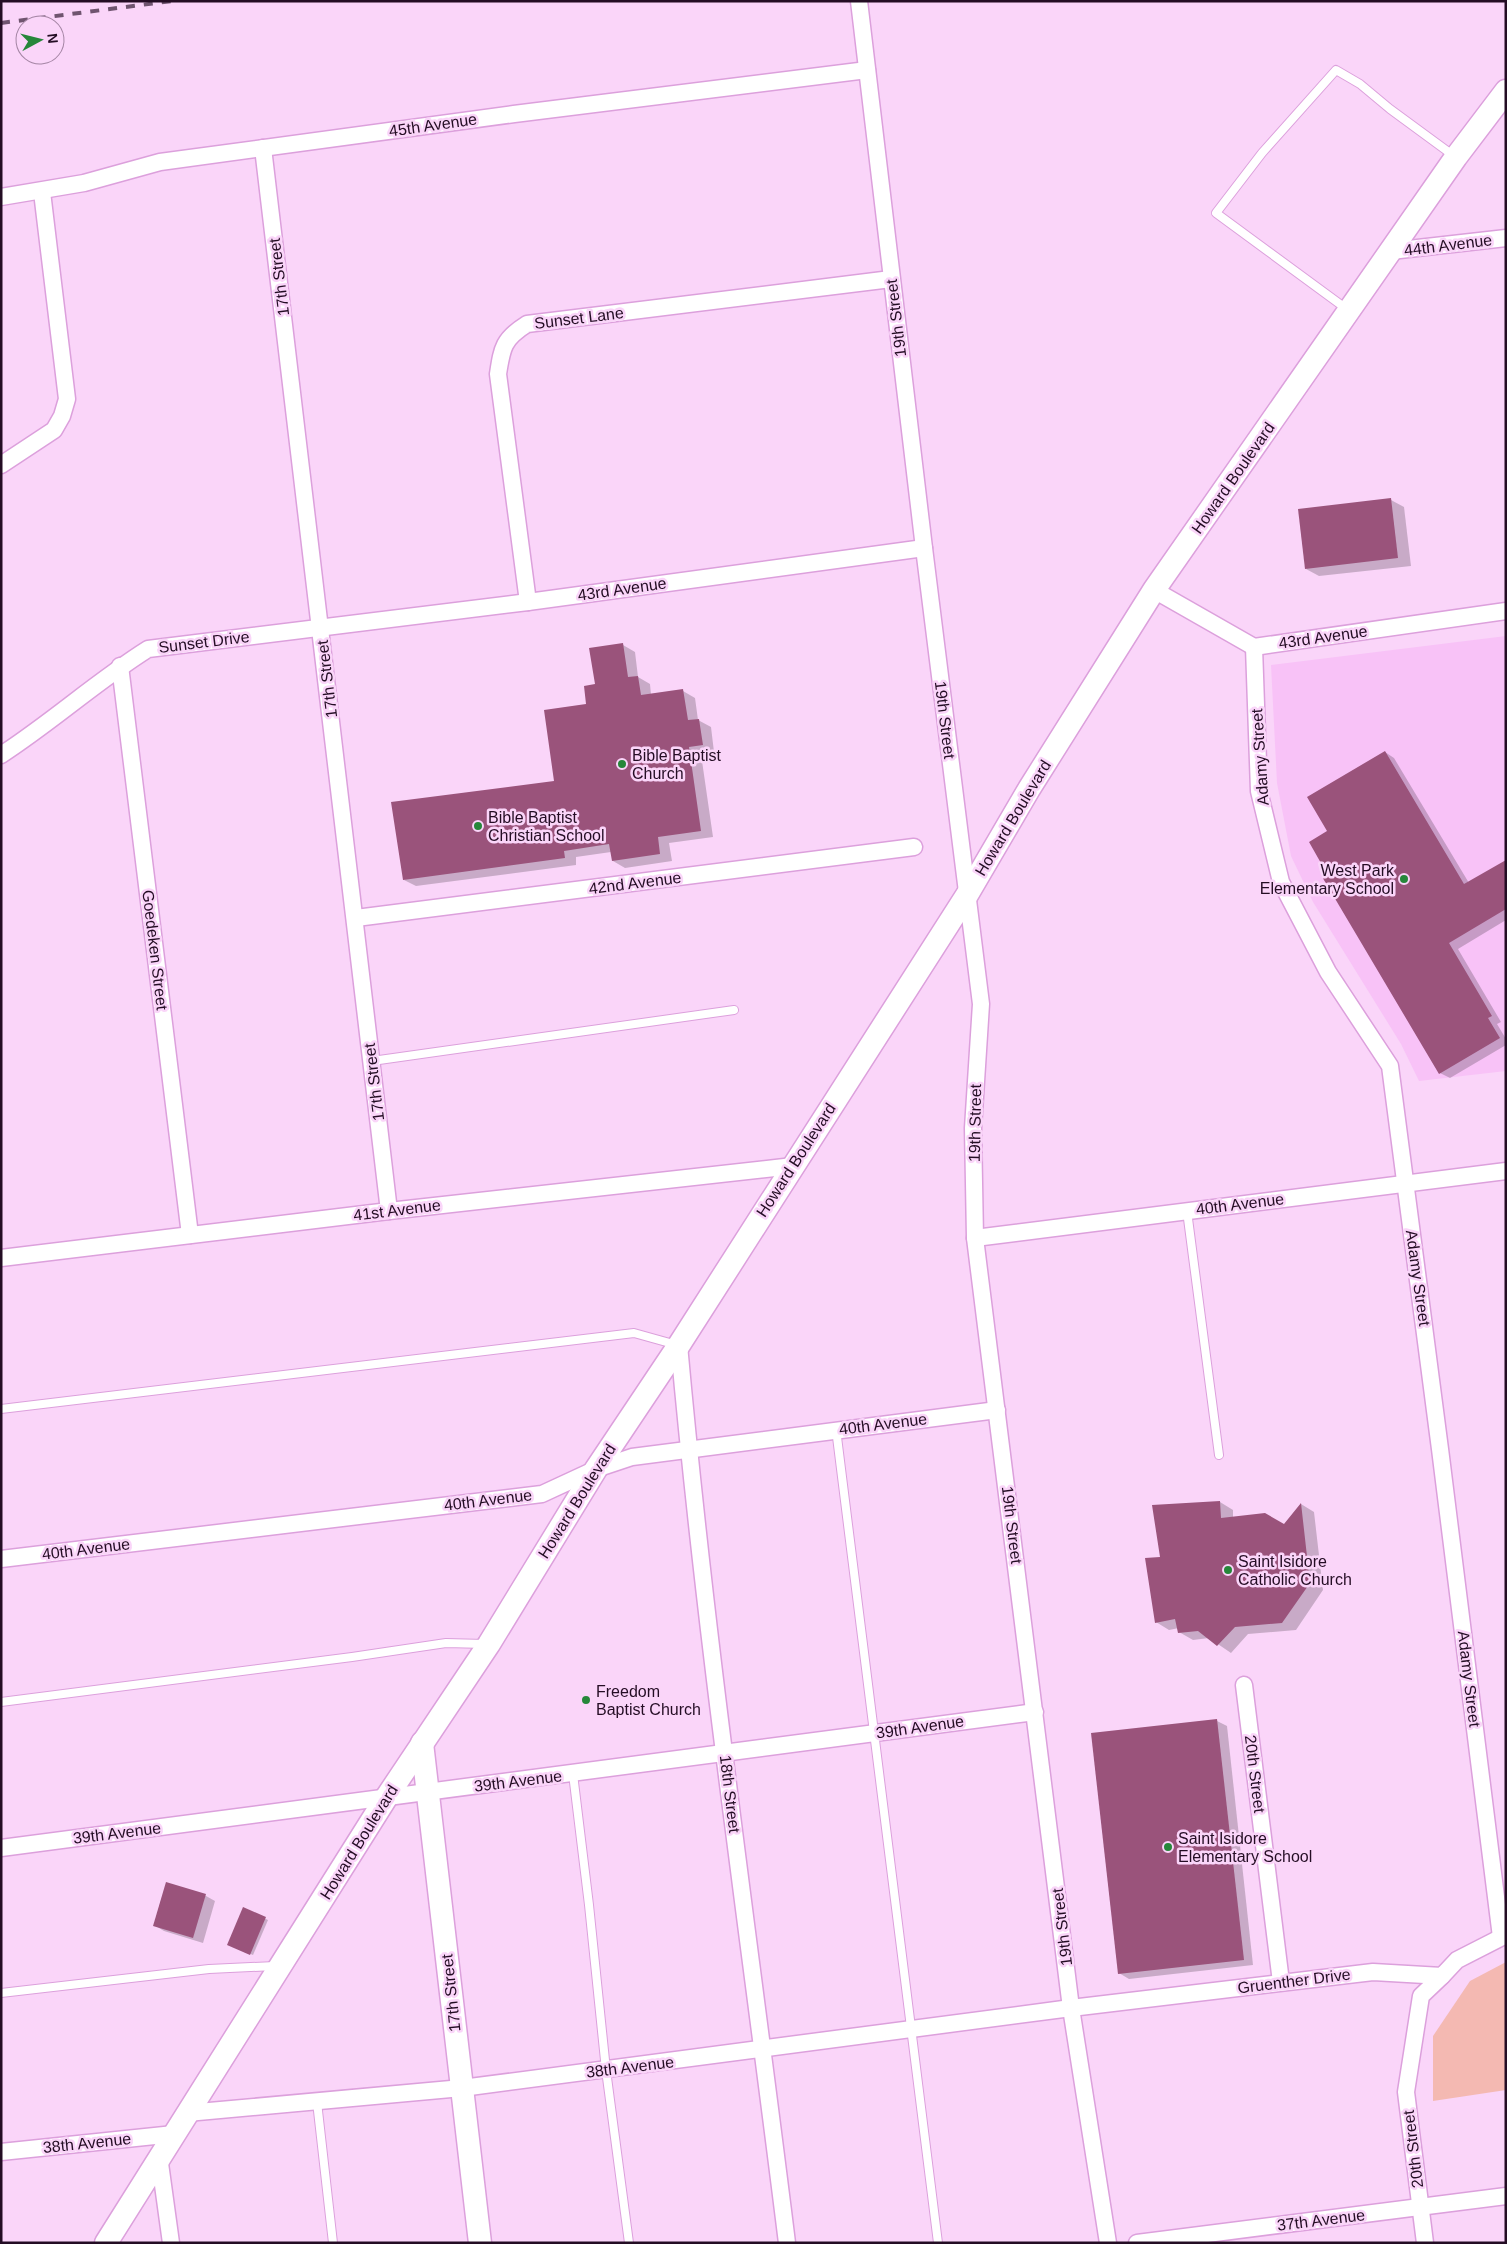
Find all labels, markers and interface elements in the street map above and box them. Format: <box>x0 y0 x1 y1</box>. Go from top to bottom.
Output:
north arrow <box>15 15 65 65</box>
text: N <box>44 32 61 44</box>
street label: 45th Avenue <box>388 110 478 140</box>
street label: 44th Avenue <box>1403 231 1493 259</box>
street label: 17th Street <box>266 237 292 317</box>
street label: 19th Street <box>883 278 909 358</box>
street label: Sunset Lane <box>533 304 625 332</box>
street label: Howard Boulevard <box>1188 419 1278 537</box>
street label: 43rd Avenue <box>576 574 668 604</box>
street label: 43rd Avenue <box>1277 622 1369 652</box>
street label: Sunset Drive <box>158 628 251 656</box>
street label: 17th Street <box>314 639 340 719</box>
street label: 19th Street <box>932 680 958 760</box>
street label: Adamy Street <box>1248 708 1272 806</box>
place label: Bible Baptist Church <box>632 747 721 782</box>
street label: Howard Boulevard <box>972 757 1054 879</box>
marker: Bible Baptist Church <box>616 758 628 770</box>
place label: Bible Baptist Christian School <box>488 809 605 844</box>
marker: Bible Baptist Christian School <box>472 820 484 832</box>
place label: West Park Elementary School <box>1260 862 1395 897</box>
street label: 42nd Avenue <box>588 869 682 897</box>
marker: West Park Elementary School <box>1398 873 1410 885</box>
street label: Goedeken Street <box>139 889 171 1012</box>
street label: 17th Street <box>361 1042 387 1122</box>
street label: 19th Street <box>966 1083 984 1162</box>
street label: Howard Boulevard <box>753 1100 839 1220</box>
street label: 40th Avenue <box>1195 1190 1285 1218</box>
street label: 41st Avenue <box>352 1196 442 1224</box>
street label: Adamy Street <box>1403 1229 1433 1328</box>
street label: 40th Avenue <box>838 1410 928 1438</box>
street label: Howard Boulevard <box>535 1441 619 1561</box>
street label: 19th Street <box>999 1485 1025 1565</box>
street label: 40th Avenue <box>443 1486 533 1514</box>
street label: 40th Avenue <box>41 1535 131 1563</box>
place label: Saint Isidore Catholic Church <box>1238 1553 1352 1588</box>
marker: Saint Isidore Catholic Church <box>1222 1564 1234 1576</box>
street label: Adamy Street <box>1455 1630 1483 1729</box>
place label: Freedom Baptist Church <box>596 1683 701 1718</box>
marker: Freedom Baptist Church <box>580 1694 592 1706</box>
street label: 39th Avenue <box>875 1712 965 1742</box>
street label: 20th Street <box>1242 1734 1268 1814</box>
street label: 18th Street <box>717 1754 743 1834</box>
street label: 39th Avenue <box>473 1767 563 1795</box>
street label: Howard Boulevard <box>317 1782 401 1902</box>
street label: 39th Avenue <box>72 1819 162 1847</box>
place label: Saint Isidore Elementary School <box>1178 1830 1312 1865</box>
marker: Saint Isidore Elementary School <box>1162 1841 1174 1853</box>
street label: 19th Street <box>1049 1887 1075 1967</box>
street label: 17th Street <box>438 1953 464 2033</box>
street label: Gruenther Drive <box>1236 1966 1352 1996</box>
street label: 38th Avenue <box>585 2053 675 2081</box>
street label: 20th Street <box>1400 2109 1426 2189</box>
street label: 38th Avenue <box>42 2130 132 2156</box>
street label: 37th Avenue <box>1276 2206 1366 2234</box>

